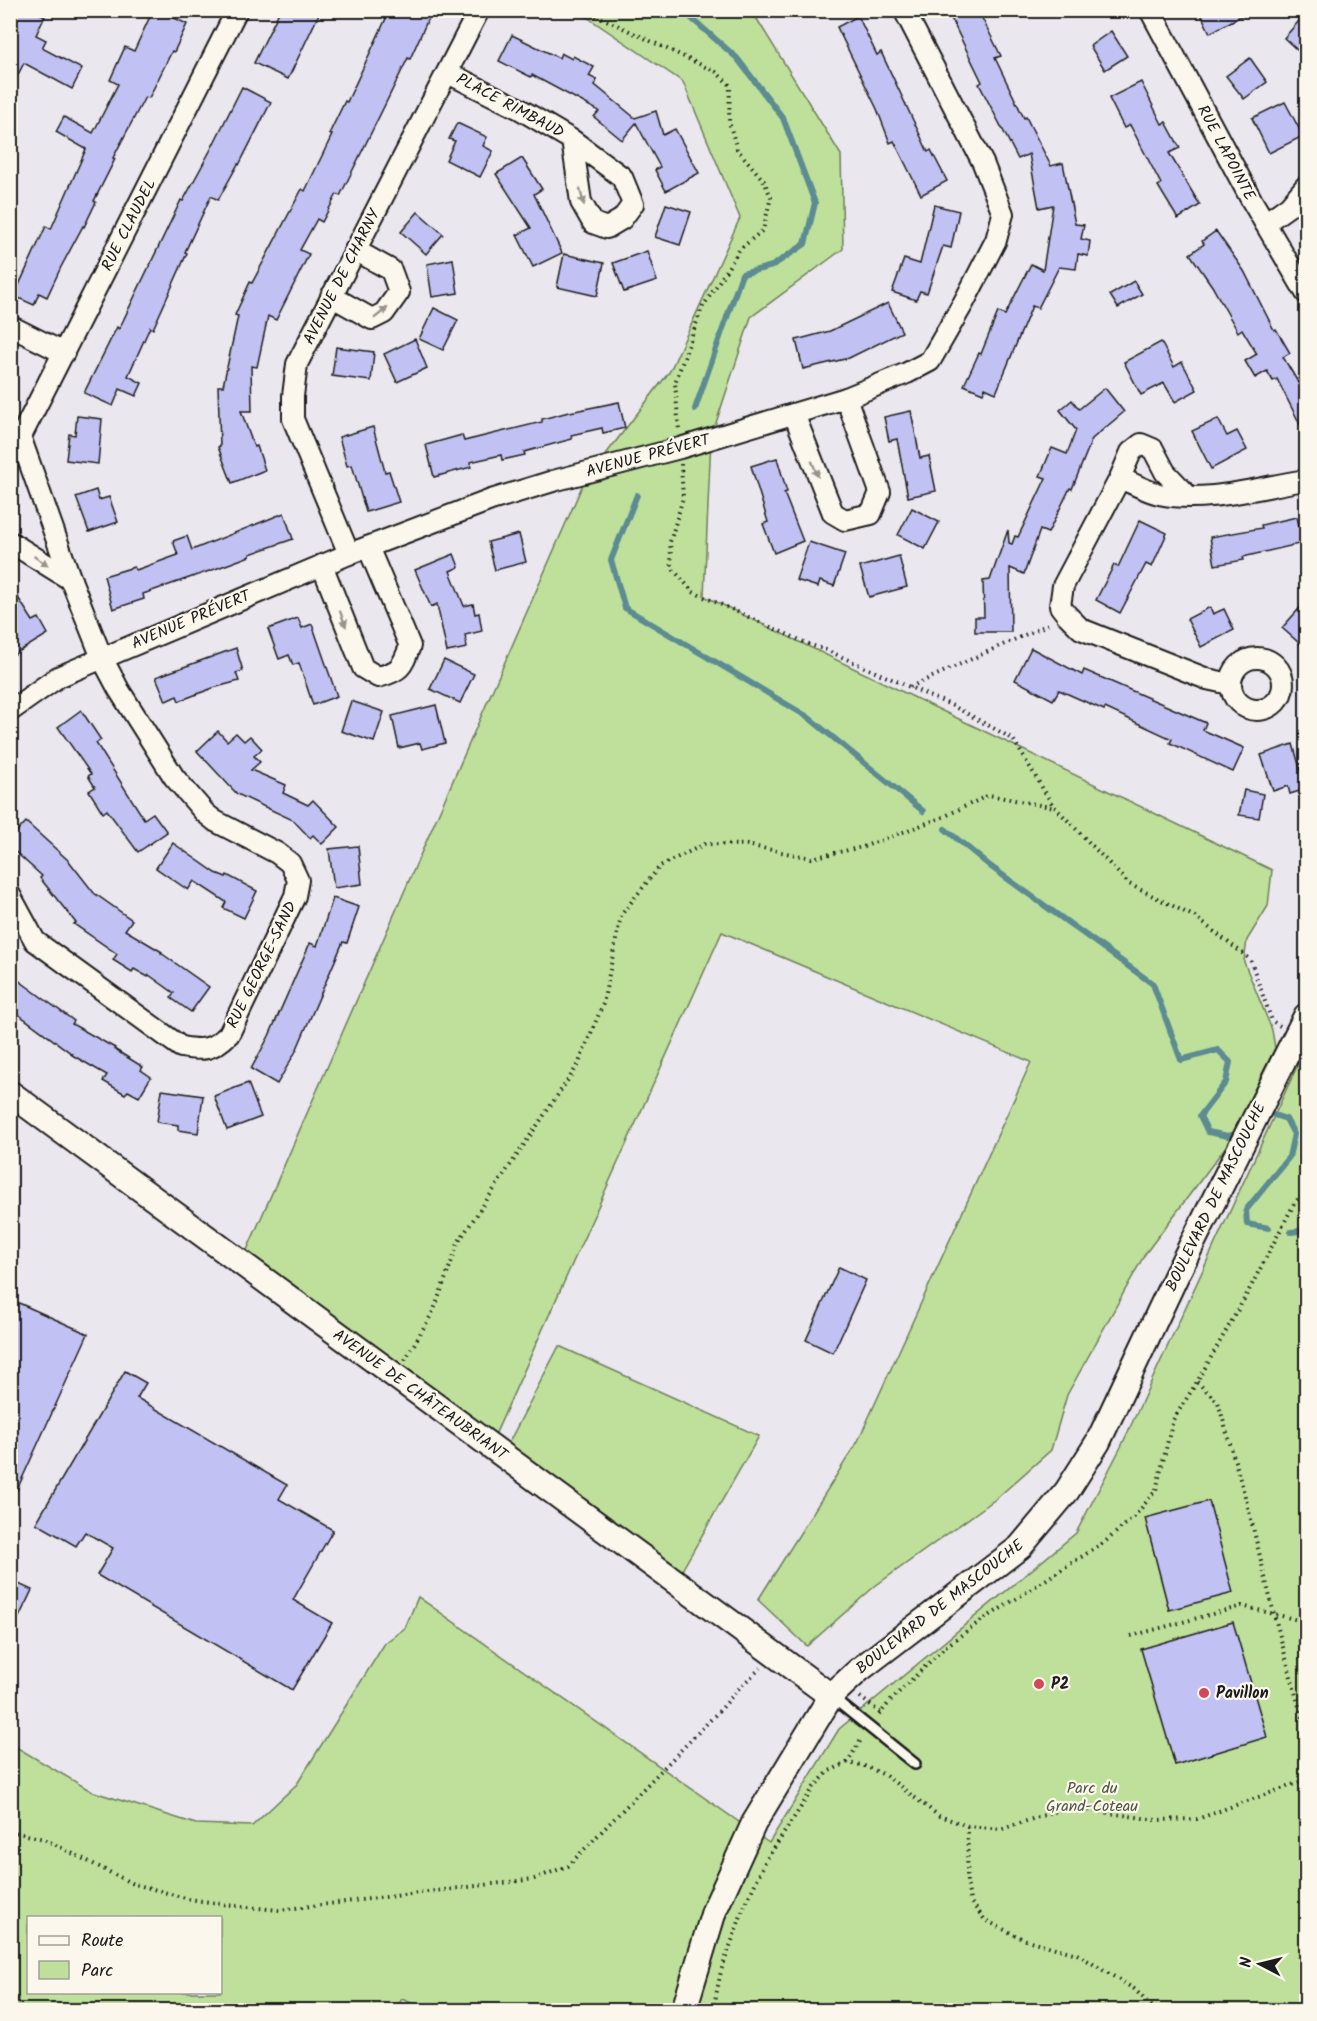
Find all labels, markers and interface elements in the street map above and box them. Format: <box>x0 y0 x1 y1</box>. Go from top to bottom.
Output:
street label: PLACE RIMBAUD <box>451 67 569 145</box>
street label: RUE LAPOINTE <box>1190 101 1262 206</box>
street label: RUE CLAUDEL <box>95 174 163 276</box>
one-way arrow <box>577 188 587 206</box>
street label: AVENUE DE CHARNY <box>297 204 387 349</box>
one-way arrow <box>373 306 389 319</box>
street label: AVENUE PRÉVERT <box>583 427 714 485</box>
one-way arrow <box>810 460 820 478</box>
one-way arrow <box>33 555 49 566</box>
street label: AVENUE PRÉVERT <box>128 583 256 656</box>
one-way arrow <box>339 610 349 628</box>
street label: RUE GEORGE-SAND <box>220 897 304 1033</box>
street label: BOULEVARD DE MASCOUCHE <box>1159 1098 1273 1296</box>
street label: AVENUE DE CHÂTEAUBRIANT <box>327 1323 514 1468</box>
street label: BOULEVARD DE MASCOUCHE <box>851 1533 1030 1681</box>
place label: P2 <box>1051 1672 1069 1697</box>
marker: P2 <box>1032 1677 1046 1691</box>
place label: Pavillon <box>1216 1681 1269 1706</box>
marker: Pavillon <box>1197 1686 1211 1700</box>
park label: Parc du Grand-Coteau <box>1046 1776 1138 1819</box>
legend <box>27 1916 222 1994</box>
text: Route <box>81 1927 123 1956</box>
north arrow <box>1230 1934 1290 1994</box>
text: N <box>1234 1956 1260 1969</box>
text: Parc <box>81 1957 113 1986</box>

